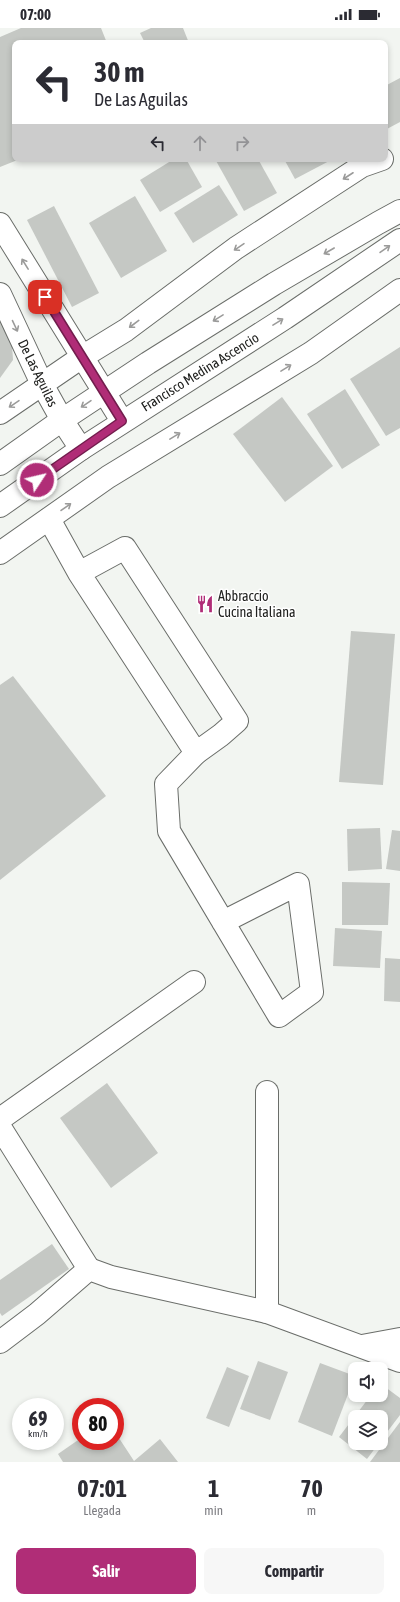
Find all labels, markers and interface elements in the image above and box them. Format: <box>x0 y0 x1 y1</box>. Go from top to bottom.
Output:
text: 07:00 <box>20 6 51 23</box>
icon: left <box>28 56 80 108</box>
text: 30 m <box>94 56 144 88</box>
text: De Las Aguilas <box>94 89 188 110</box>
icon: left <box>147 132 169 154</box>
icon: ahead <box>189 132 211 154</box>
icon: right <box>231 132 253 154</box>
one-way arrow <box>342 172 353 180</box>
one-way arrow <box>233 243 244 251</box>
one-way arrow <box>380 245 391 253</box>
one-way arrow <box>323 247 335 255</box>
one-way arrow <box>20 258 28 270</box>
pin <box>28 280 62 314</box>
icon: arrive <box>34 286 56 308</box>
one-way arrow <box>212 315 224 323</box>
one-way arrow <box>272 318 284 326</box>
one-way arrow <box>12 320 19 332</box>
one-way arrow <box>129 320 140 328</box>
street label: Francisco Medina Ascencio <box>138 329 262 415</box>
street label: De Las Aguilas <box>15 337 61 409</box>
one-way arrow <box>280 364 291 372</box>
one-way arrow <box>9 400 20 408</box>
one-way arrow <box>80 400 91 408</box>
one-way arrow <box>169 432 180 440</box>
position arrow <box>16 459 58 501</box>
one-way arrow <box>60 503 71 511</box>
place label: Abbraccio Cucina Italiana <box>218 588 296 620</box>
restaurant icon: Abbraccio Cucina Italiana <box>195 594 215 614</box>
map controls <box>348 1362 388 1450</box>
button: sound <box>348 1362 388 1402</box>
speed limit sign: 80 <box>72 1398 124 1450</box>
text: 69 <box>29 1407 47 1430</box>
button: layers <box>348 1410 388 1450</box>
text: km/h <box>28 1428 48 1439</box>
text: 07:01 <box>77 1475 127 1502</box>
text: 1 <box>208 1475 219 1502</box>
text: 70 <box>300 1475 323 1502</box>
text: Llegada <box>83 1503 121 1518</box>
text: min <box>204 1503 223 1518</box>
text: m <box>307 1503 316 1518</box>
button: Salir <box>16 1548 196 1594</box>
button: Compartir <box>204 1548 384 1594</box>

